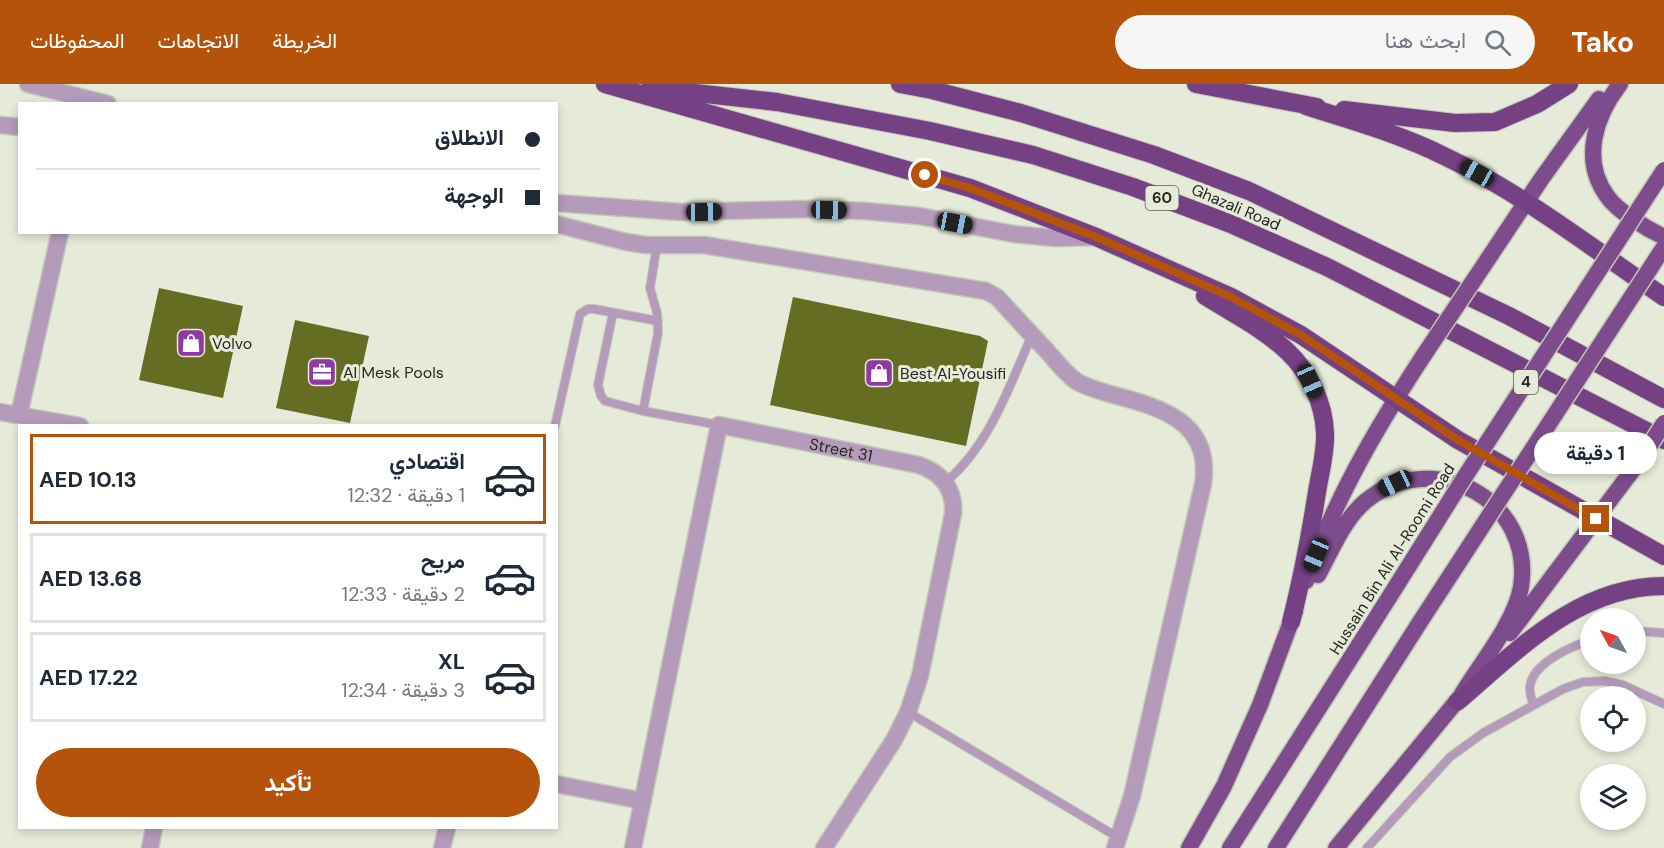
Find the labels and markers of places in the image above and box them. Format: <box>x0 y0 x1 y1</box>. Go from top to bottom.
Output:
shop icon: Volvo <box>175 327 207 359</box>
place label: Volvo <box>212 333 252 354</box>
office icon: Al Mesk Pools <box>306 356 338 388</box>
shop icon: Best Al-Yousifi <box>863 357 895 389</box>
place label: Al Mesk Pools <box>343 362 444 383</box>
place label: Best Al-Yousifi <box>900 363 1006 384</box>

